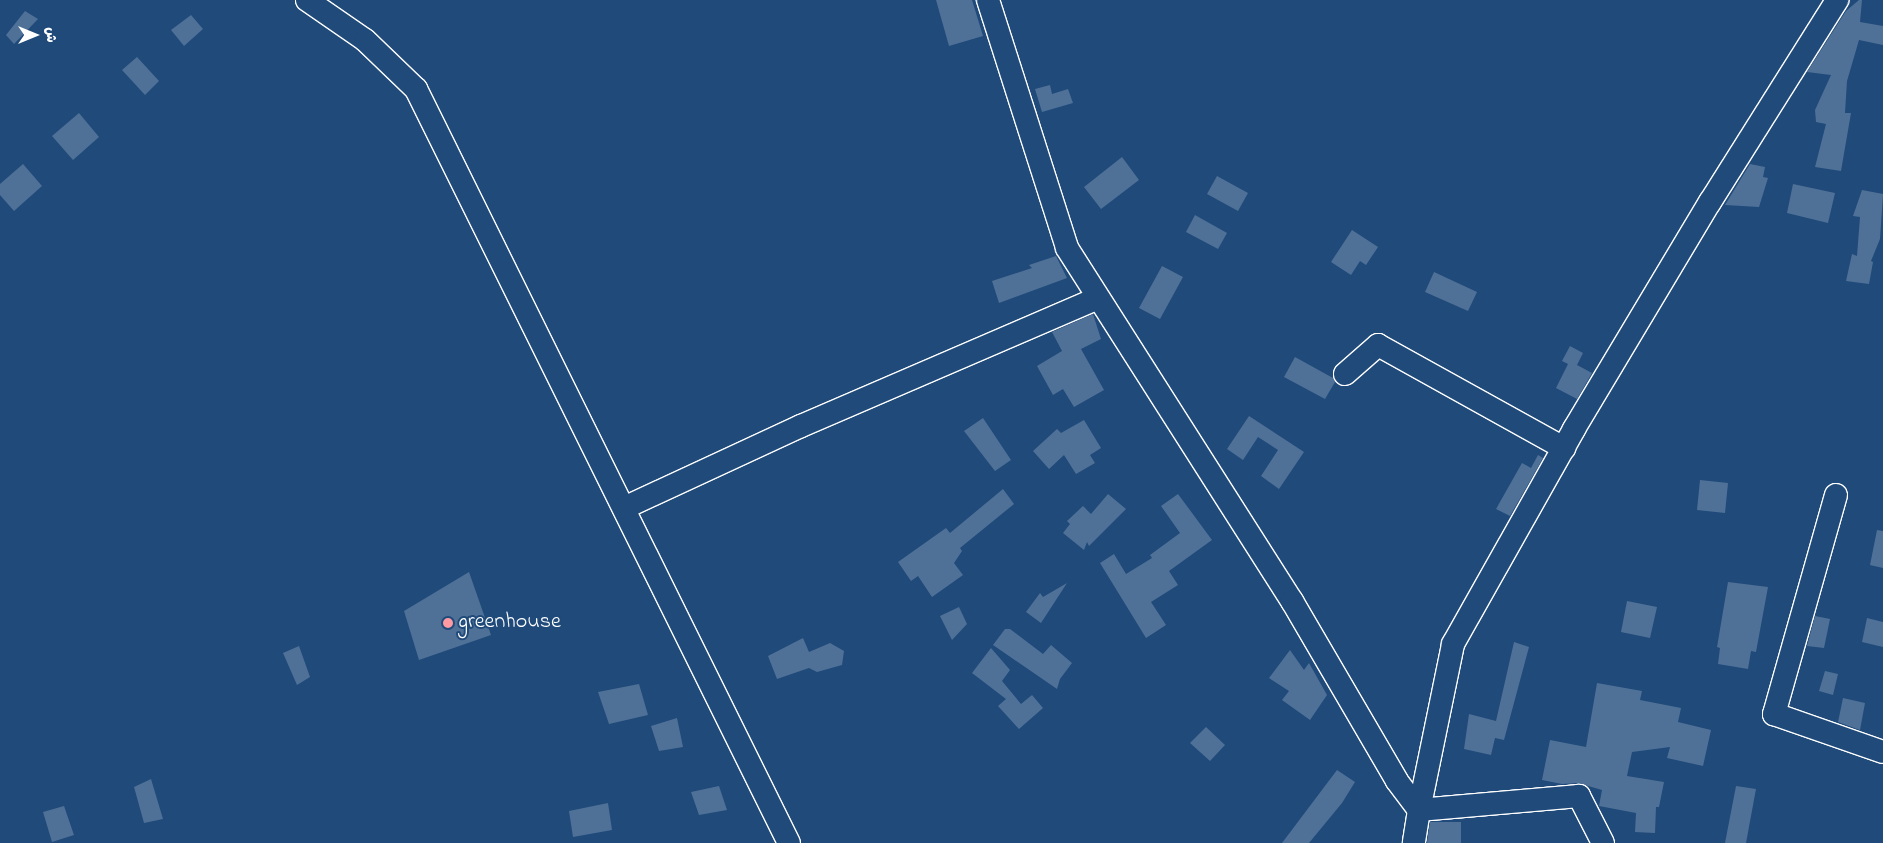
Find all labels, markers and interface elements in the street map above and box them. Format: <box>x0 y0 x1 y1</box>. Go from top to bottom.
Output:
north arrow <box>10 10 60 60</box>
text: ش <box>40 27 61 43</box>
place label: greenhouse <box>458 610 561 636</box>
marker: greenhouse <box>442 617 454 629</box>

